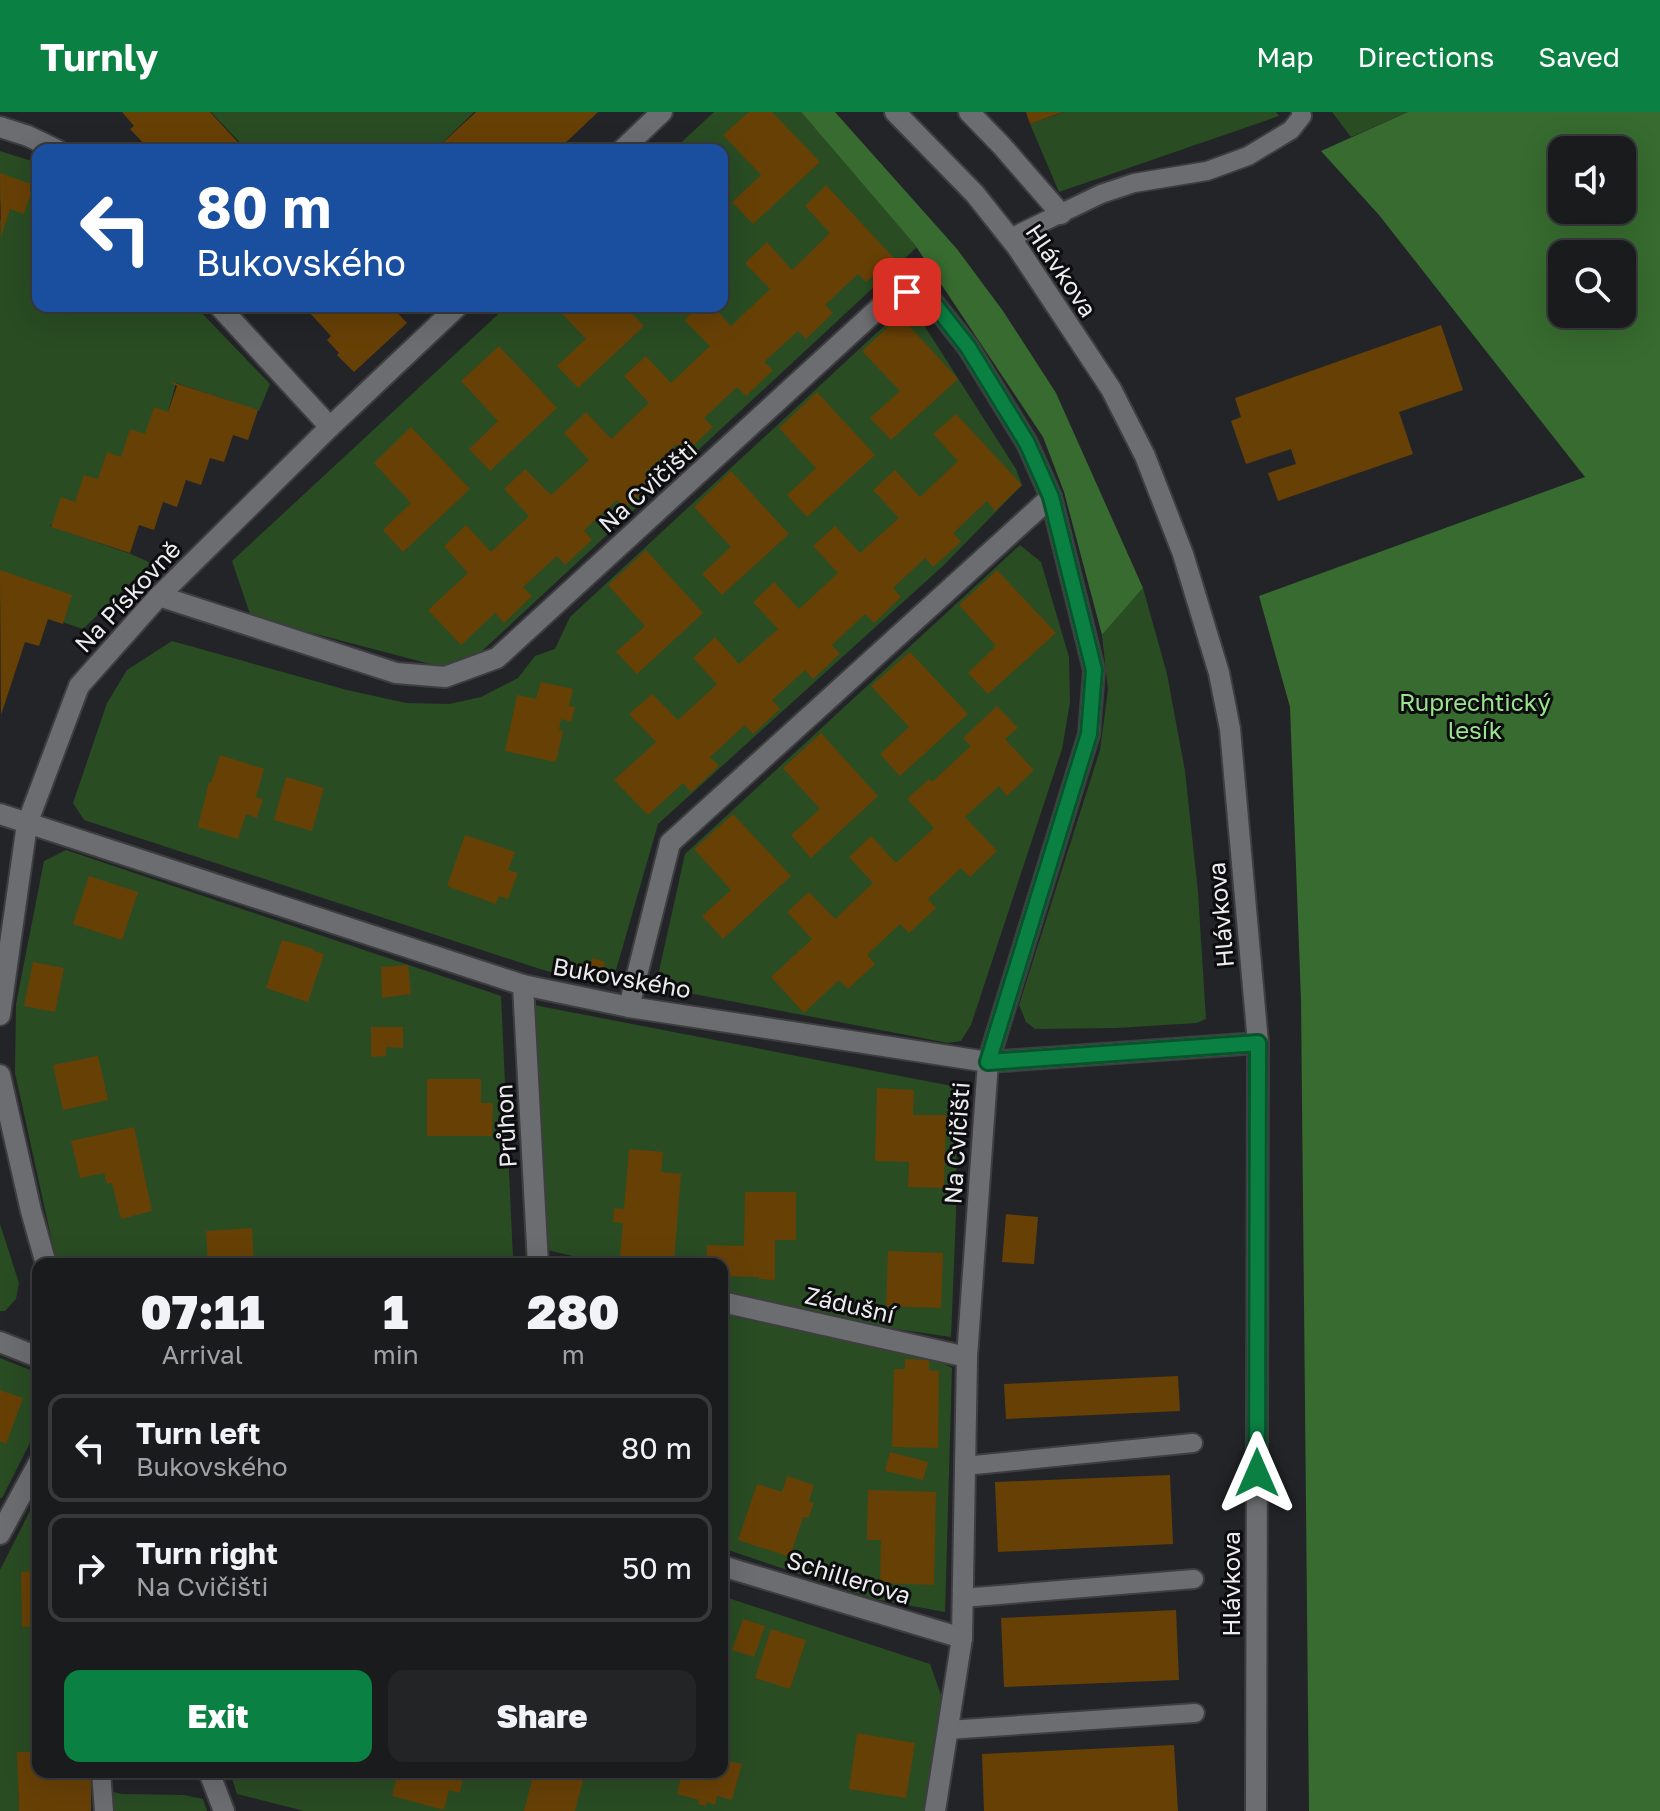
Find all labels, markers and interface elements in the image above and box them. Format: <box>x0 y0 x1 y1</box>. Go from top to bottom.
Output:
text: Turnly <box>40 34 158 79</box>
text: Map <box>1256 40 1313 73</box>
text: Directions <box>1357 40 1494 73</box>
text: Saved <box>1538 40 1620 73</box>
map controls <box>1548 136 1636 328</box>
button: sound <box>1548 136 1636 224</box>
text: 80 m <box>196 173 331 240</box>
icon: left <box>64 176 168 280</box>
street label: Hlávkova <box>1020 218 1104 322</box>
button: search <box>1548 240 1636 328</box>
text: Bukovského <box>196 241 406 284</box>
pin <box>873 258 941 326</box>
icon: arrive <box>885 270 929 314</box>
street label: Na Cvičišti <box>592 434 702 538</box>
street label: Na Pískovně <box>68 534 186 658</box>
park label: Ruprechtický lesík <box>1399 687 1551 744</box>
street label: Hlávkova <box>1201 861 1239 969</box>
street label: Bukovského <box>551 951 693 1003</box>
street label: Na Cvičišti <box>937 1081 975 1205</box>
street label: Průhon <box>488 1084 522 1168</box>
street label: Zádušní <box>802 1280 899 1329</box>
text: 07:11 <box>140 1282 265 1340</box>
text: 1 <box>383 1282 408 1340</box>
text: 280 <box>527 1282 620 1340</box>
text: Arrival <box>162 1339 243 1370</box>
text: min <box>373 1339 419 1370</box>
text: m <box>562 1339 585 1370</box>
text: Turn left <box>136 1415 261 1451</box>
icon: left <box>68 1426 112 1470</box>
text: 80 m <box>621 1430 692 1466</box>
position arrow <box>1215 1431 1299 1515</box>
text: Bukovského <box>136 1451 288 1482</box>
street label: Hlávkova <box>1216 1531 1245 1637</box>
text: Turn right <box>136 1535 278 1571</box>
street label: Schillerova <box>784 1544 914 1610</box>
icon: right <box>68 1546 112 1590</box>
text: 50 m <box>622 1550 692 1586</box>
text: Na Cvičišti <box>136 1571 268 1602</box>
button: Exit <box>64 1670 372 1762</box>
button: Share <box>388 1670 696 1762</box>

